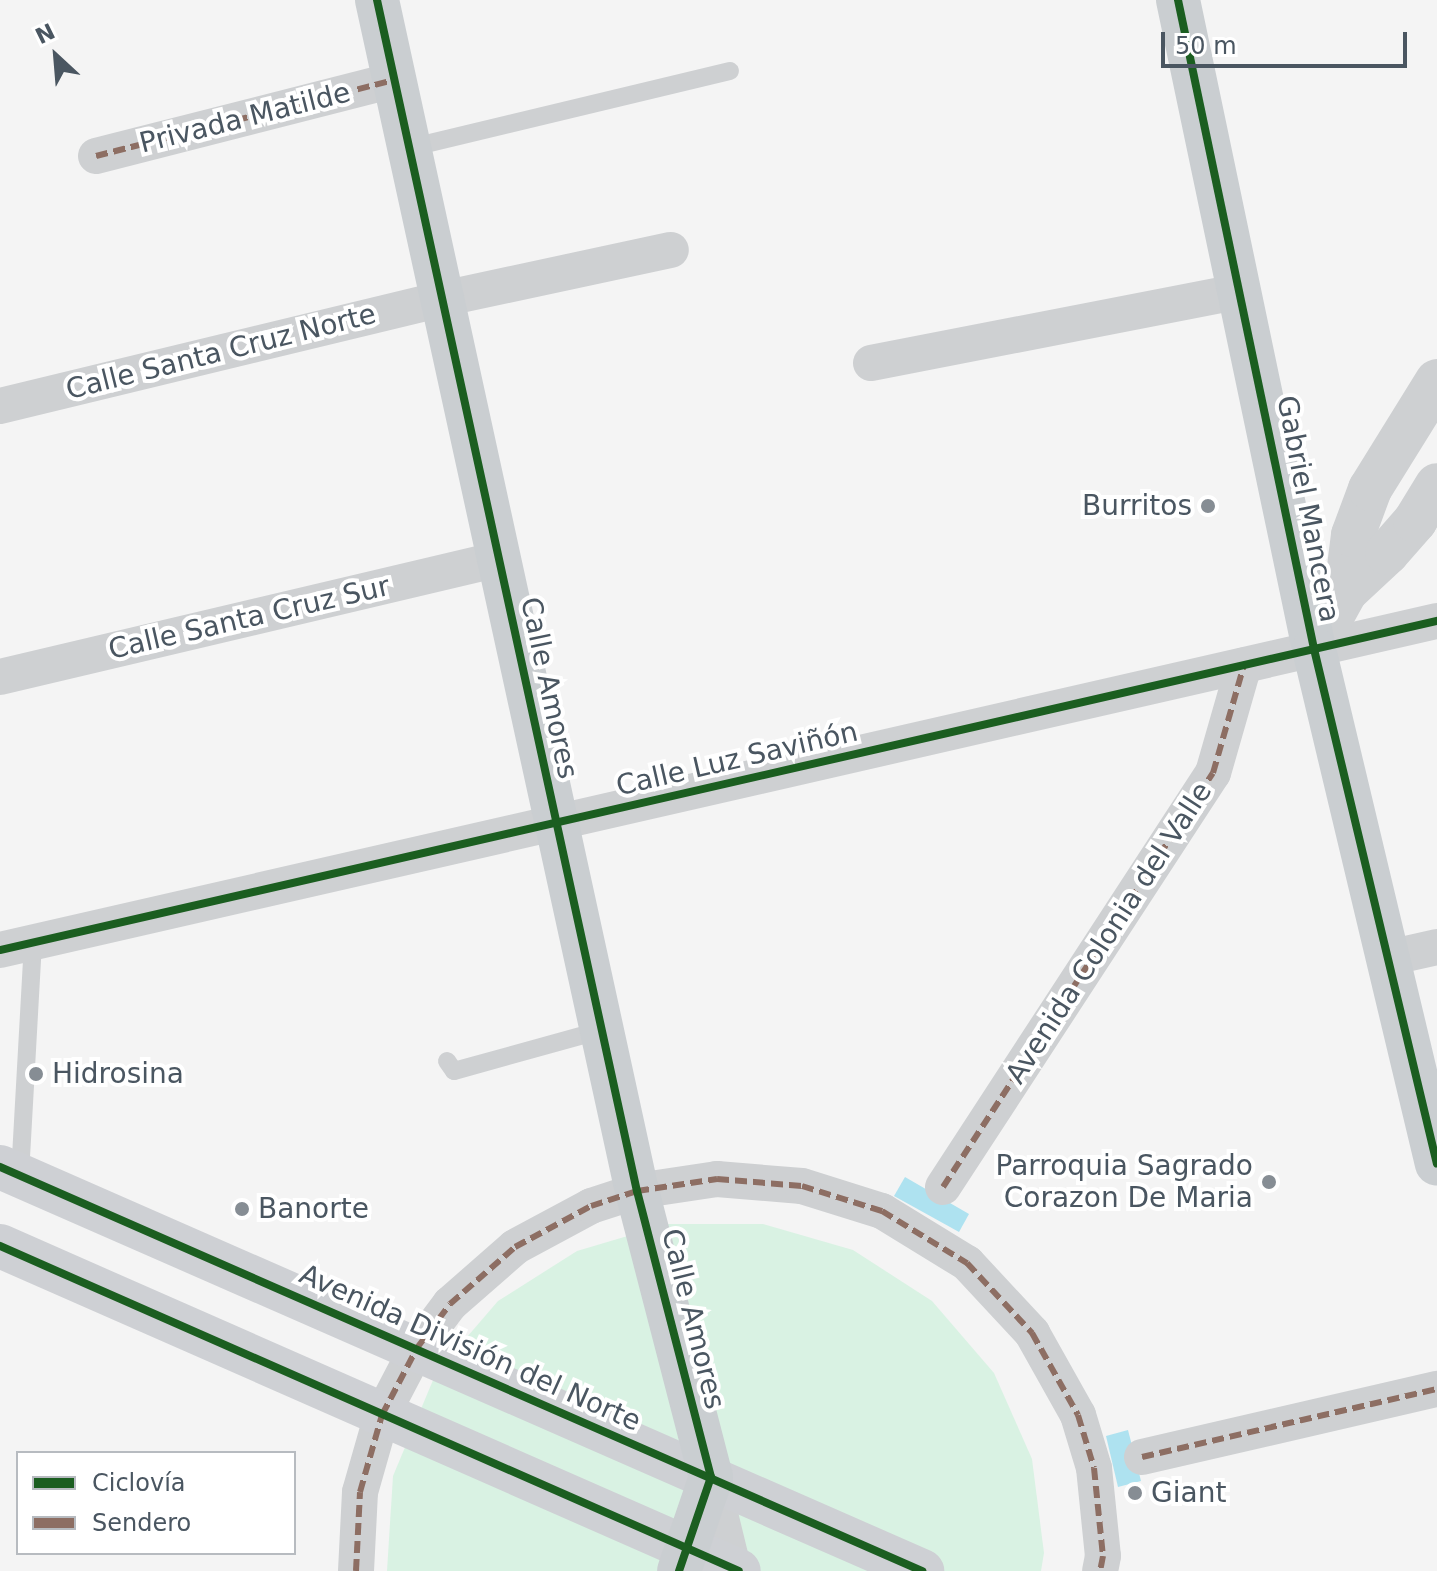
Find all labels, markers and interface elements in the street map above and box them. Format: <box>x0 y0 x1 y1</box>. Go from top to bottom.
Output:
north arrow <box>16 16 96 96</box>
scale bar <box>1165 16 1411 66</box>
text: N <box>31 19 59 49</box>
text: 50 m <box>1175 32 1237 60</box>
street label: Privada Matilde <box>136 76 354 160</box>
street label: Calle Santa Cruz Norte <box>63 297 379 407</box>
street label: Gabriel Mancera <box>1270 393 1346 625</box>
place label: Burritos <box>1082 489 1192 523</box>
marker: Burritos <box>1199 497 1217 515</box>
street label: Calle Santa Cruz Sur <box>105 569 393 667</box>
street label: Calle Amores <box>513 594 585 782</box>
street label: Calle Luz Saviñón <box>613 715 861 803</box>
street label: Avenida Colonia del Valle <box>999 776 1219 1090</box>
place label: Hidrosina <box>52 1057 184 1091</box>
marker: Hidrosina <box>27 1065 45 1083</box>
place label: Parroquia Sagrado Corazon De Maria <box>996 1149 1253 1215</box>
marker: Parroquia Sagrado Corazon De Maria <box>1260 1173 1278 1191</box>
place label: Banorte <box>258 1192 369 1226</box>
marker: Banorte <box>233 1200 251 1218</box>
street label: Calle Amores <box>654 1225 732 1413</box>
street label: Avenida División del Norte <box>294 1257 646 1439</box>
legend <box>16 1451 296 1555</box>
text: Ciclovía <box>92 1469 186 1497</box>
place label: Giant <box>1151 1476 1226 1510</box>
marker: Giant <box>1126 1484 1144 1502</box>
text: Sendero <box>92 1509 191 1537</box>

